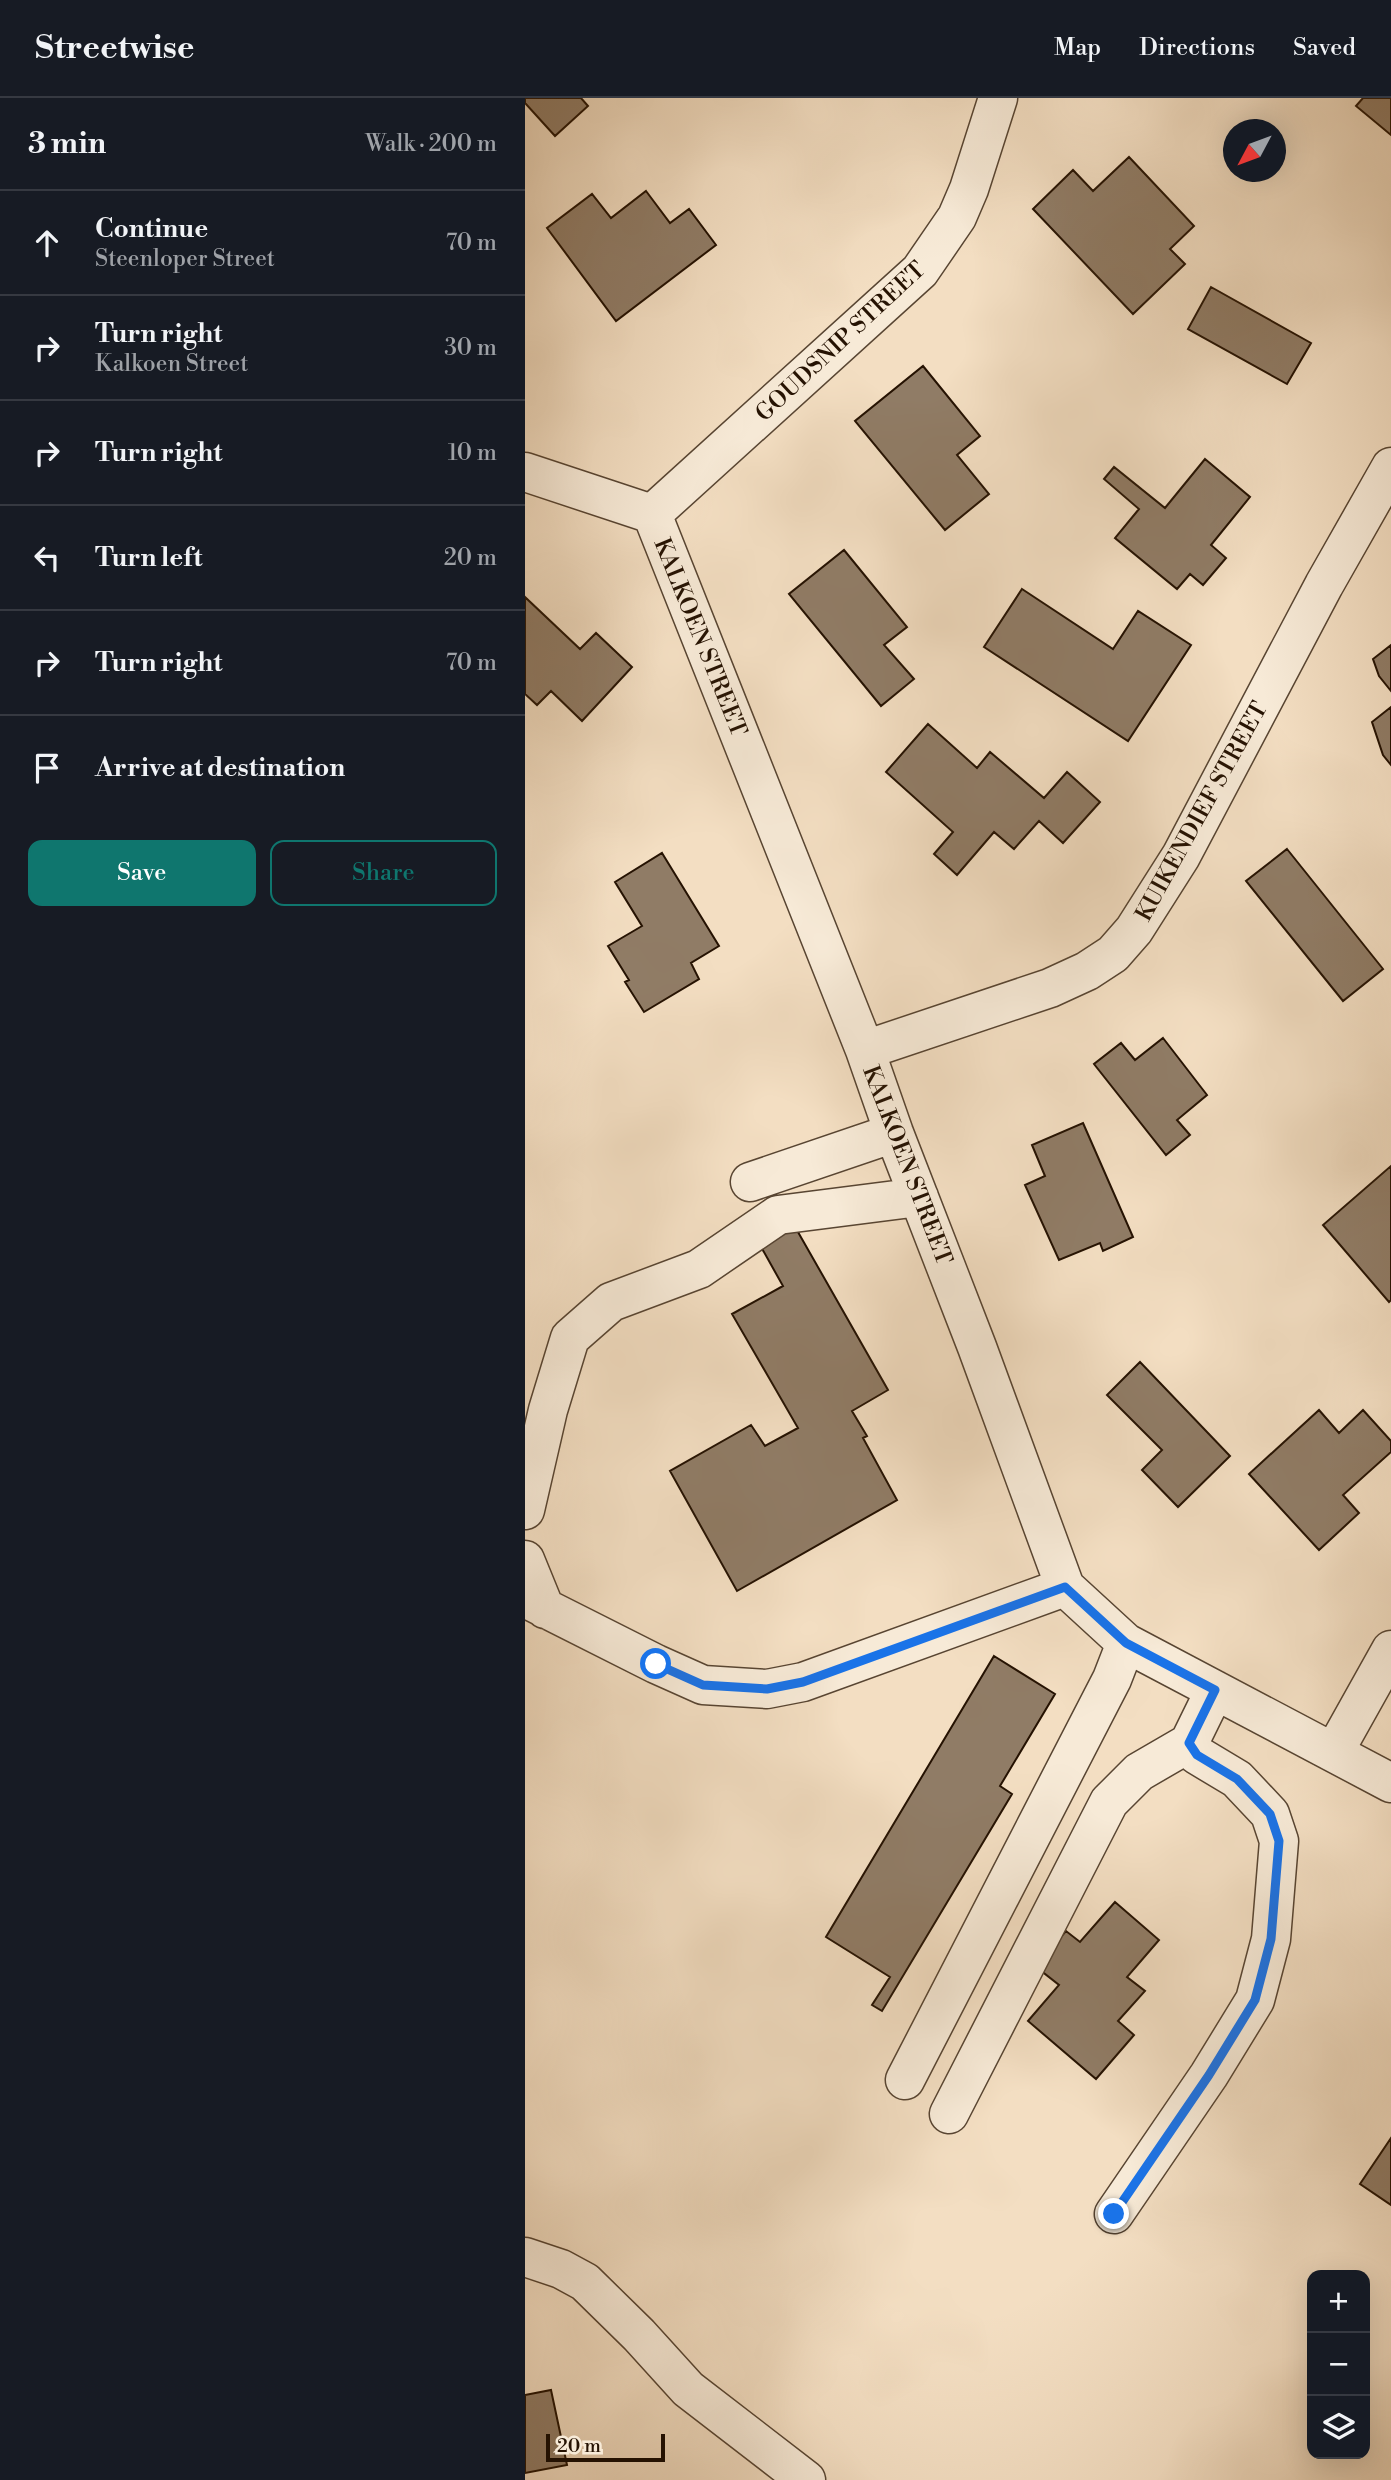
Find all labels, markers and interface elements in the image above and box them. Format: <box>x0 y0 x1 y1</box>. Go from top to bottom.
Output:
text: Streetwise <box>35 28 195 69</box>
text: Map <box>1054 33 1101 63</box>
text: Directions <box>1139 33 1255 63</box>
text: Saved <box>1293 33 1356 63</box>
north arrow <box>1223 119 1286 182</box>
text: 3 min <box>28 125 106 163</box>
text: Walk · 200 m <box>365 130 497 158</box>
text: Continue <box>95 213 208 245</box>
icon: ahead <box>28 224 66 262</box>
text: 70 m <box>446 229 497 257</box>
text: Steenloper Street <box>95 245 275 273</box>
street label: GOUDSNIP STREET <box>750 256 931 428</box>
text: Turn right <box>95 318 223 350</box>
icon: right <box>28 329 66 367</box>
text: 30 m <box>444 334 497 362</box>
text: Kalkoen Street <box>95 350 248 378</box>
icon: right <box>28 434 66 472</box>
text: Turn right <box>95 437 223 469</box>
text: 10 m <box>448 439 497 467</box>
street label: KALKOEN STREET <box>648 534 753 741</box>
icon: left <box>28 539 66 577</box>
text: Turn left <box>95 542 203 574</box>
text: 20 m <box>444 544 497 572</box>
icon: right <box>28 644 66 682</box>
text: Turn right <box>95 647 223 679</box>
text: 70 m <box>446 649 497 677</box>
street label: KUIKENDIEF STREET <box>1130 697 1274 926</box>
icon: arrive <box>28 749 66 787</box>
text: Arrive at destination <box>95 752 345 784</box>
button: Save <box>28 840 256 906</box>
button: Share <box>270 840 497 906</box>
street label: KALKOEN STREET <box>856 1062 958 1269</box>
route start <box>640 1648 671 1679</box>
route end <box>1098 2198 1129 2229</box>
map controls <box>1307 2270 1370 2459</box>
button: + <box>1307 2270 1370 2333</box>
button: − <box>1307 2333 1370 2396</box>
button: layers <box>1307 2396 1370 2459</box>
scale bar <box>546 2431 665 2463</box>
text: 20 m <box>557 2434 601 2458</box>

